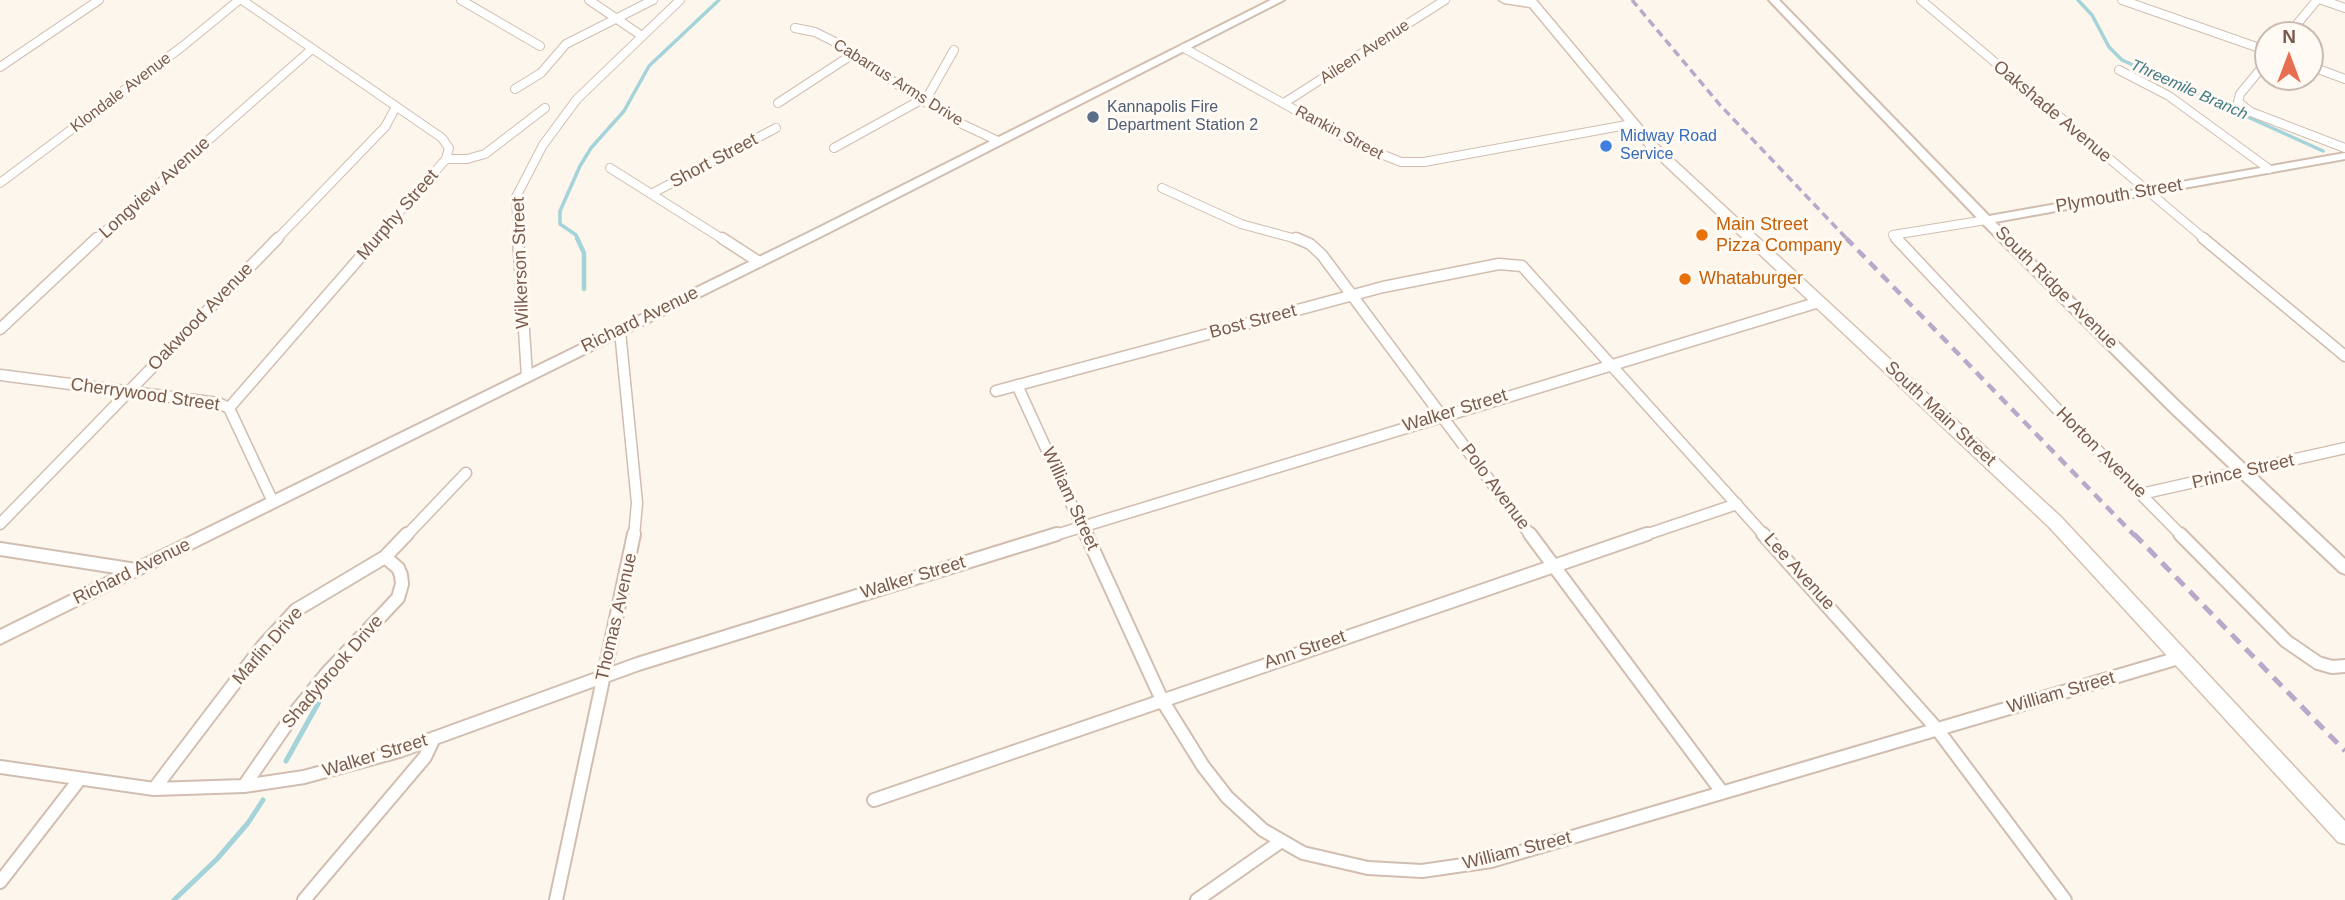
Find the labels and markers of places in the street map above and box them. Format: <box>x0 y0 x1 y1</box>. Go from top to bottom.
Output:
place label: Kannapolis Fire Department Station 2 <box>1107 98 1258 136</box>
marker: Kannapolis Fire Department Station 2 <box>1085 109 1101 125</box>
place label: Midway Road Service <box>1620 127 1717 165</box>
marker: Midway Road Service <box>1598 138 1614 154</box>
place label: Main Street Pizza Company <box>1716 214 1842 256</box>
marker: Main Street Pizza Company <box>1694 227 1710 243</box>
place label: Whataburger <box>1699 268 1803 290</box>
marker: Whataburger <box>1677 271 1693 287</box>

